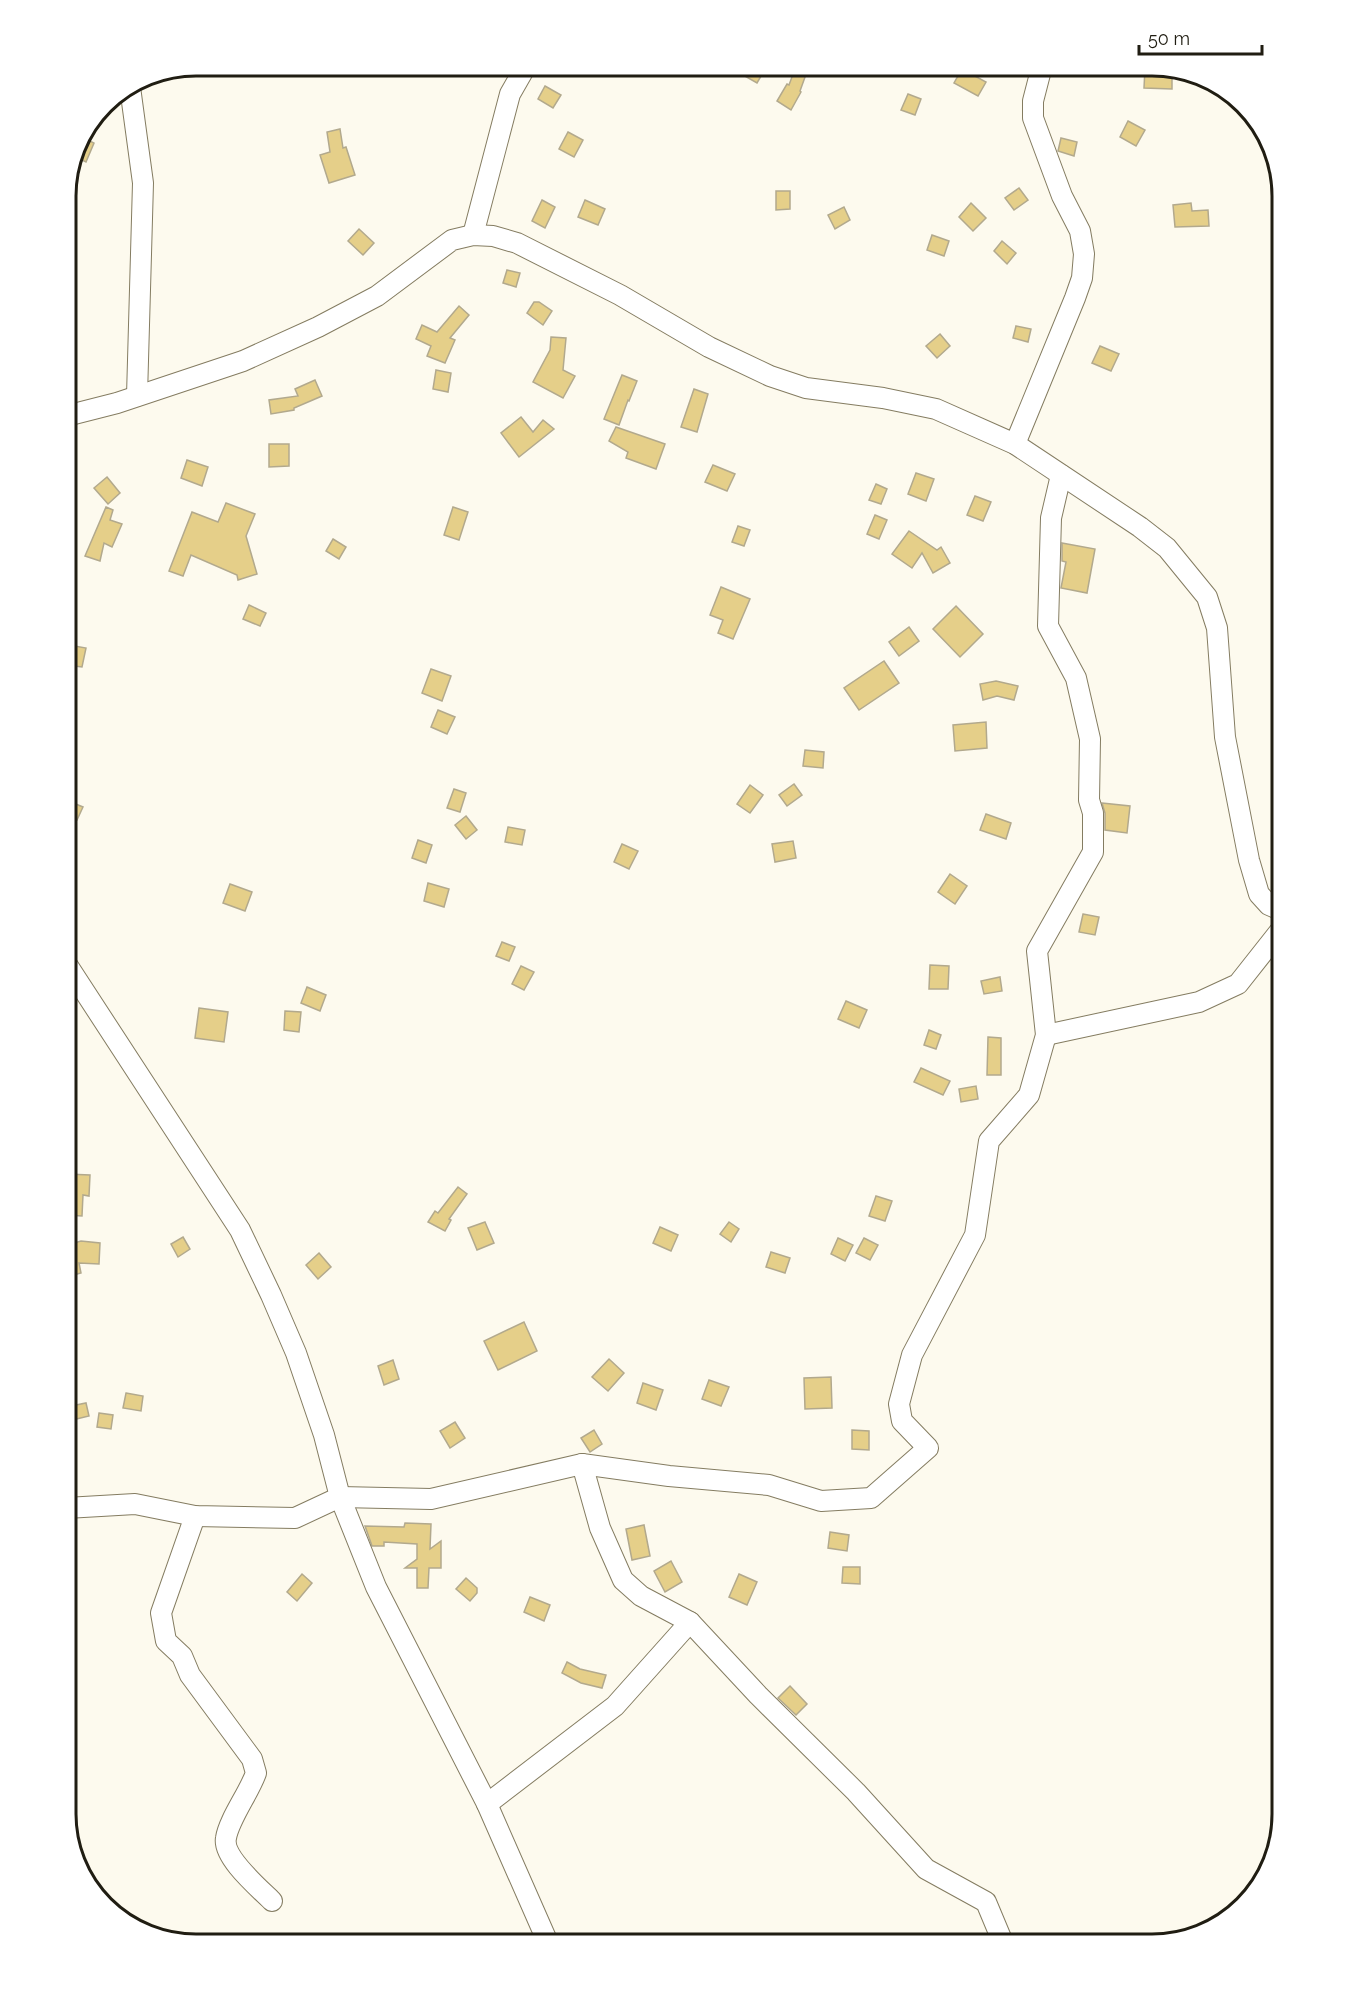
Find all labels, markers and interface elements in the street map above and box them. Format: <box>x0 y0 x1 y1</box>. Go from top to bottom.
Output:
scale bar <box>1139 18 1262 56</box>
text: 50 m <box>1148 28 1190 49</box>

